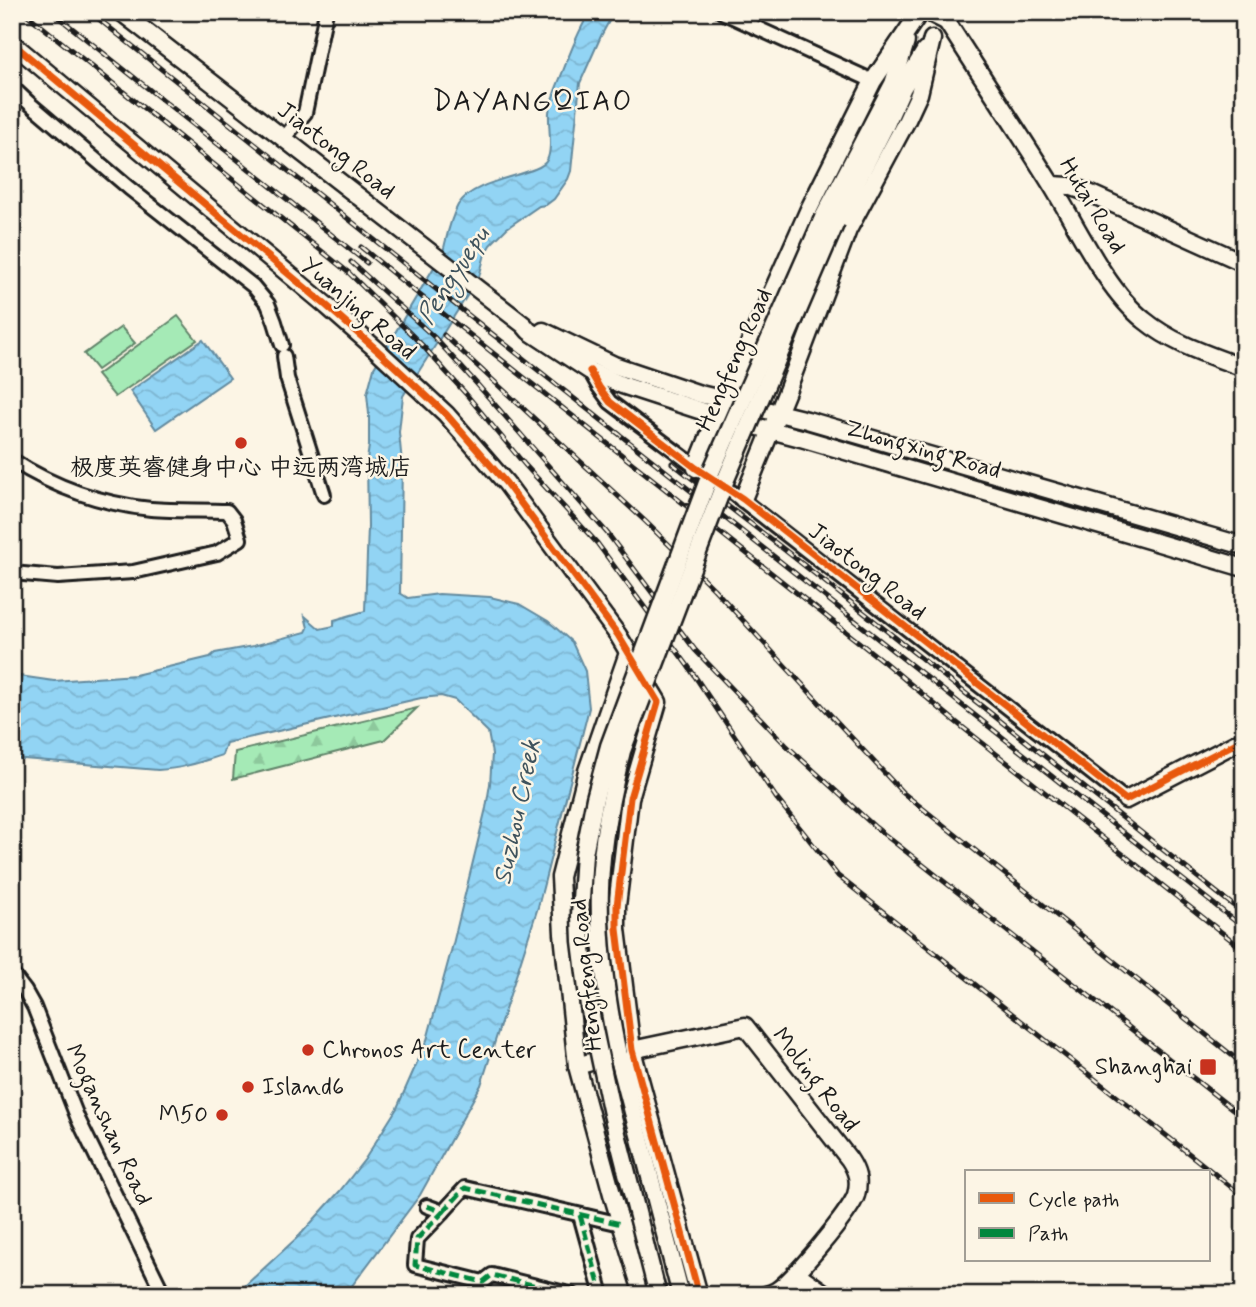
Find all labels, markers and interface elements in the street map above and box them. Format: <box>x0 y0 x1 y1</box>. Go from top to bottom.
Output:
district label: DAYANGQIAO <box>432 84 634 121</box>
street label: Jiaotong Road <box>269 95 402 209</box>
street label: Hutai Road <box>1051 152 1133 260</box>
water label: Pengyuepu <box>410 220 501 332</box>
street label: Yuanjing Road <box>292 250 422 370</box>
street label: Hengfeng Road <box>690 284 782 437</box>
street label: Zhongxing Road <box>841 413 1004 490</box>
marker: 极度英睿健身中心 中远两湾城店 <box>233 435 249 451</box>
place label: 极度英睿健身中心 中远两湾城店 <box>70 453 412 484</box>
street label: Jiaotong Road <box>800 516 933 630</box>
water label: Suzhou Creek <box>486 736 550 888</box>
street label: Hengfeng Road <box>564 897 612 1053</box>
street label: Moling Road <box>762 1021 866 1140</box>
place label: Chronos Art Center <box>322 1035 536 1066</box>
street label: Moganshan Road <box>54 1039 159 1212</box>
marker: Chronos Art Center <box>300 1042 316 1058</box>
place label: Shanghai <box>1095 1052 1192 1083</box>
marker: Shanghai <box>1198 1057 1218 1077</box>
place label: Island6 <box>262 1072 344 1103</box>
marker: Island6 <box>240 1079 256 1095</box>
place label: M50 <box>159 1100 208 1131</box>
marker: M50 <box>214 1107 230 1123</box>
legend <box>965 1170 1210 1262</box>
text: Cycle path <box>1028 1186 1119 1214</box>
text: Path <box>1028 1220 1068 1248</box>

